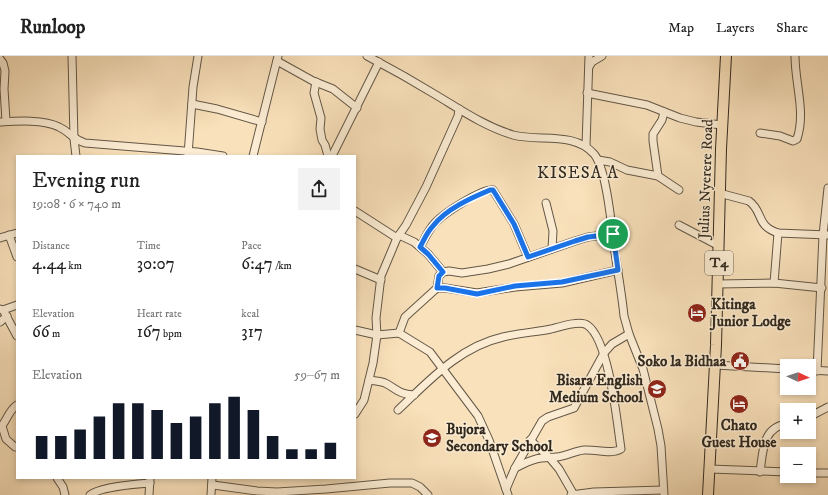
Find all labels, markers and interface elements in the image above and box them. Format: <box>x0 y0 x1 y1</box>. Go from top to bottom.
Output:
text: Runloop <box>20 16 85 39</box>
text: Map <box>668 19 694 37</box>
text: Layers <box>716 19 754 37</box>
text: Share <box>776 19 808 37</box>
street label: Julius Nyerere Road <box>694 118 718 241</box>
district label: KISESA A <box>537 162 619 184</box>
text: Evening run <box>32 167 140 194</box>
button: share <box>298 168 340 210</box>
text: 19:08 · 6 × 740 m <box>32 196 121 212</box>
pin <box>596 217 630 251</box>
icon: arrive <box>602 223 624 245</box>
text: Distance <box>32 239 70 253</box>
text: Time <box>137 239 161 253</box>
text: Pace <box>241 239 262 253</box>
road number: T4 <box>705 251 733 275</box>
text: 4.44 <box>32 253 66 275</box>
text: 30:07 <box>137 253 175 275</box>
text: 6:47 <box>241 253 273 275</box>
text: km <box>66 259 82 273</box>
text: /km <box>273 259 292 273</box>
place label: Kitinga Junior Lodge <box>709 295 792 331</box>
hotel icon: Kitinga Junior Lodge <box>686 302 708 324</box>
text: Elevation <box>32 307 75 321</box>
text: Heart rate <box>137 307 182 321</box>
text: kcal <box>241 307 259 321</box>
text: 66 <box>32 321 50 343</box>
text: 167 <box>137 321 161 343</box>
text: 317 <box>241 321 263 343</box>
text: m <box>50 327 60 341</box>
text: bpm <box>161 327 182 341</box>
public building icon: Soko la Bidhaa <box>729 350 751 372</box>
place label: Soko la Bidhaa <box>638 352 727 371</box>
north arrow <box>780 359 816 395</box>
map controls <box>780 359 816 483</box>
text: Elevation <box>32 367 82 383</box>
text: 59–67 m <box>294 367 340 383</box>
place label: Bisara English Medium School <box>549 371 643 407</box>
school or university icon: Bisara English Medium School <box>646 378 668 400</box>
hotel icon: Chato Guest House <box>728 393 750 415</box>
button: + <box>780 403 816 439</box>
place label: Chato Guest House <box>701 416 777 452</box>
place label: Bujora Secondary School <box>446 420 553 456</box>
school or university icon: Bujora Secondary School <box>421 427 443 449</box>
button: − <box>780 447 816 483</box>

